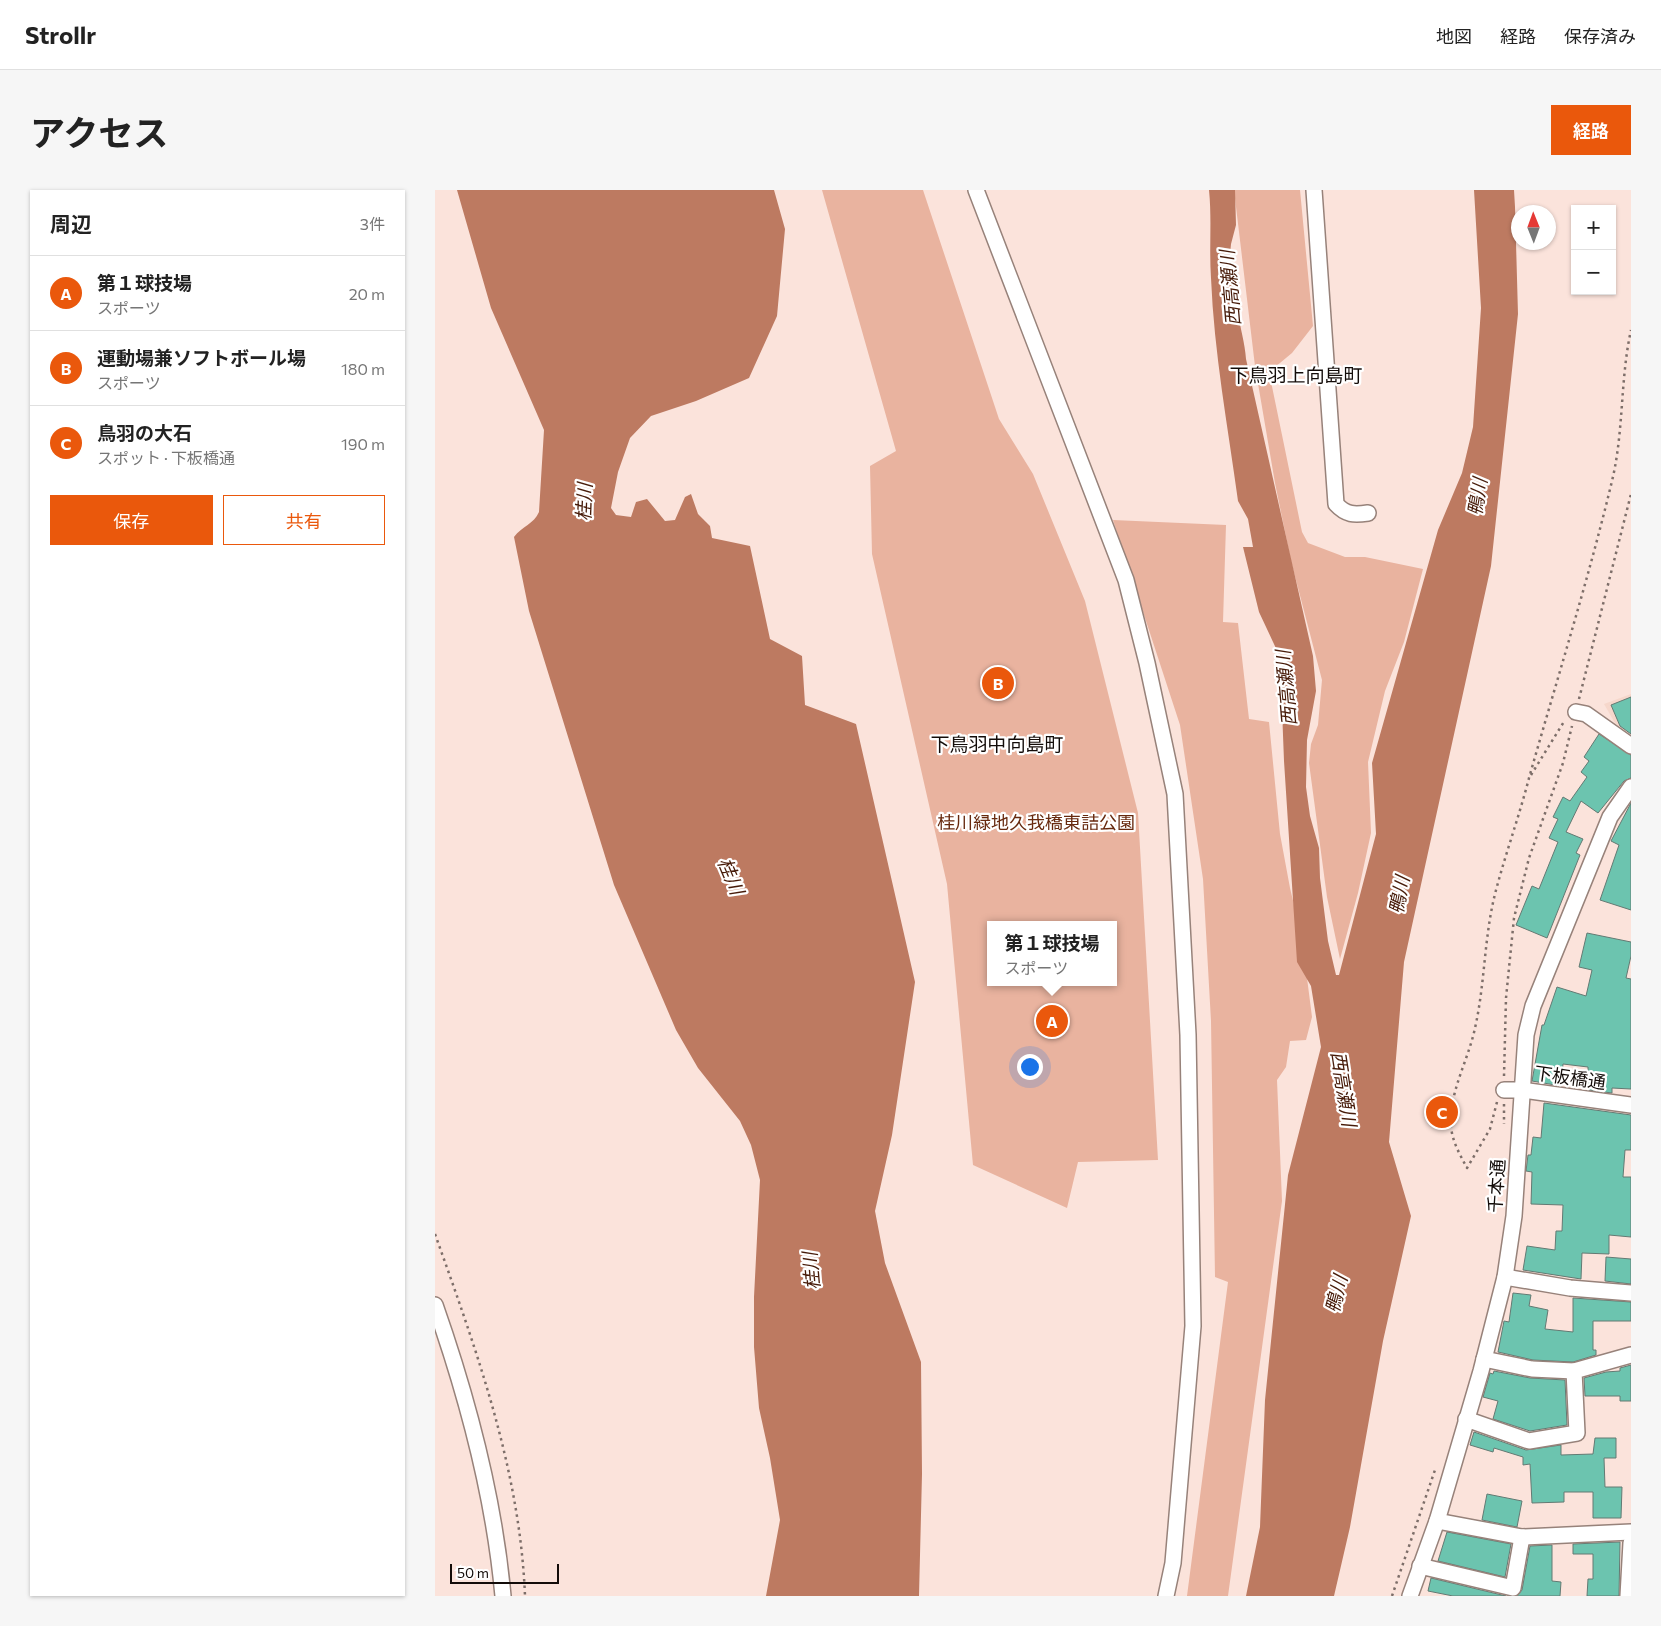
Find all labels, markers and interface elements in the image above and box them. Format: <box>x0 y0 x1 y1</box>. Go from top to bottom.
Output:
text: Strollr <box>25 20 96 49</box>
text: 地図 <box>1436 25 1472 47</box>
text: 経路 <box>1500 25 1536 47</box>
text: 保存済み <box>1564 25 1636 47</box>
button: 経路 <box>1551 105 1631 155</box>
text: アクセス <box>30 110 168 153</box>
north arrow <box>1511 205 1556 250</box>
map controls <box>1571 205 1616 295</box>
button: + <box>1571 205 1616 250</box>
text: 周辺 <box>50 211 92 236</box>
text: 3件 <box>360 214 385 233</box>
water label: 西高瀬川 <box>1215 247 1244 327</box>
button: − <box>1571 250 1616 295</box>
text: 第１球技場 <box>97 271 192 294</box>
text: A <box>60 284 72 303</box>
text: 20 m <box>349 284 385 303</box>
text: スポーツ <box>97 298 161 317</box>
text: 運動場兼ソフトボール場 <box>97 346 306 369</box>
text: B <box>61 359 71 378</box>
text: 180 m <box>341 359 385 378</box>
district label: 下鳥羽上向島町 <box>1229 363 1363 386</box>
text: スポーツ <box>97 373 161 392</box>
text: 鳥羽の大石 <box>97 421 192 444</box>
text: C <box>61 434 71 453</box>
text: 190 m <box>341 434 385 453</box>
text: スポット · 下板橋通 <box>97 448 235 467</box>
water label: 鴨川 <box>1462 474 1491 517</box>
water label: 桂川 <box>571 481 596 521</box>
button: 保存 <box>50 495 213 545</box>
button: 共有 <box>223 495 385 545</box>
water label: 西高瀬川 <box>1271 647 1300 727</box>
pin: B <box>982 664 1014 702</box>
district label: 下鳥羽中向島町 <box>930 732 1064 755</box>
park label: 桂川緑地久我橋東詰公園 <box>937 811 1135 833</box>
water label: 桂川 <box>713 854 750 900</box>
water label: 鴨川 <box>1384 872 1414 916</box>
popup <box>987 921 1117 986</box>
text: 第１球技場 <box>1004 931 1100 954</box>
text: スポーツ <box>1004 958 1068 977</box>
pin: A <box>1036 1002 1068 1040</box>
water label: 西高瀬川 <box>1327 1050 1362 1130</box>
your location <box>1017 1054 1043 1080</box>
street label: 下板橋通 <box>1533 1061 1607 1093</box>
pin: C <box>1426 1093 1458 1131</box>
street label: 千本通 <box>1483 1158 1509 1214</box>
water label: 桂川 <box>797 1249 824 1291</box>
water label: 鴨川 <box>1320 1271 1352 1315</box>
scale bar <box>450 1561 559 1584</box>
text: 50 m <box>457 1564 489 1581</box>

